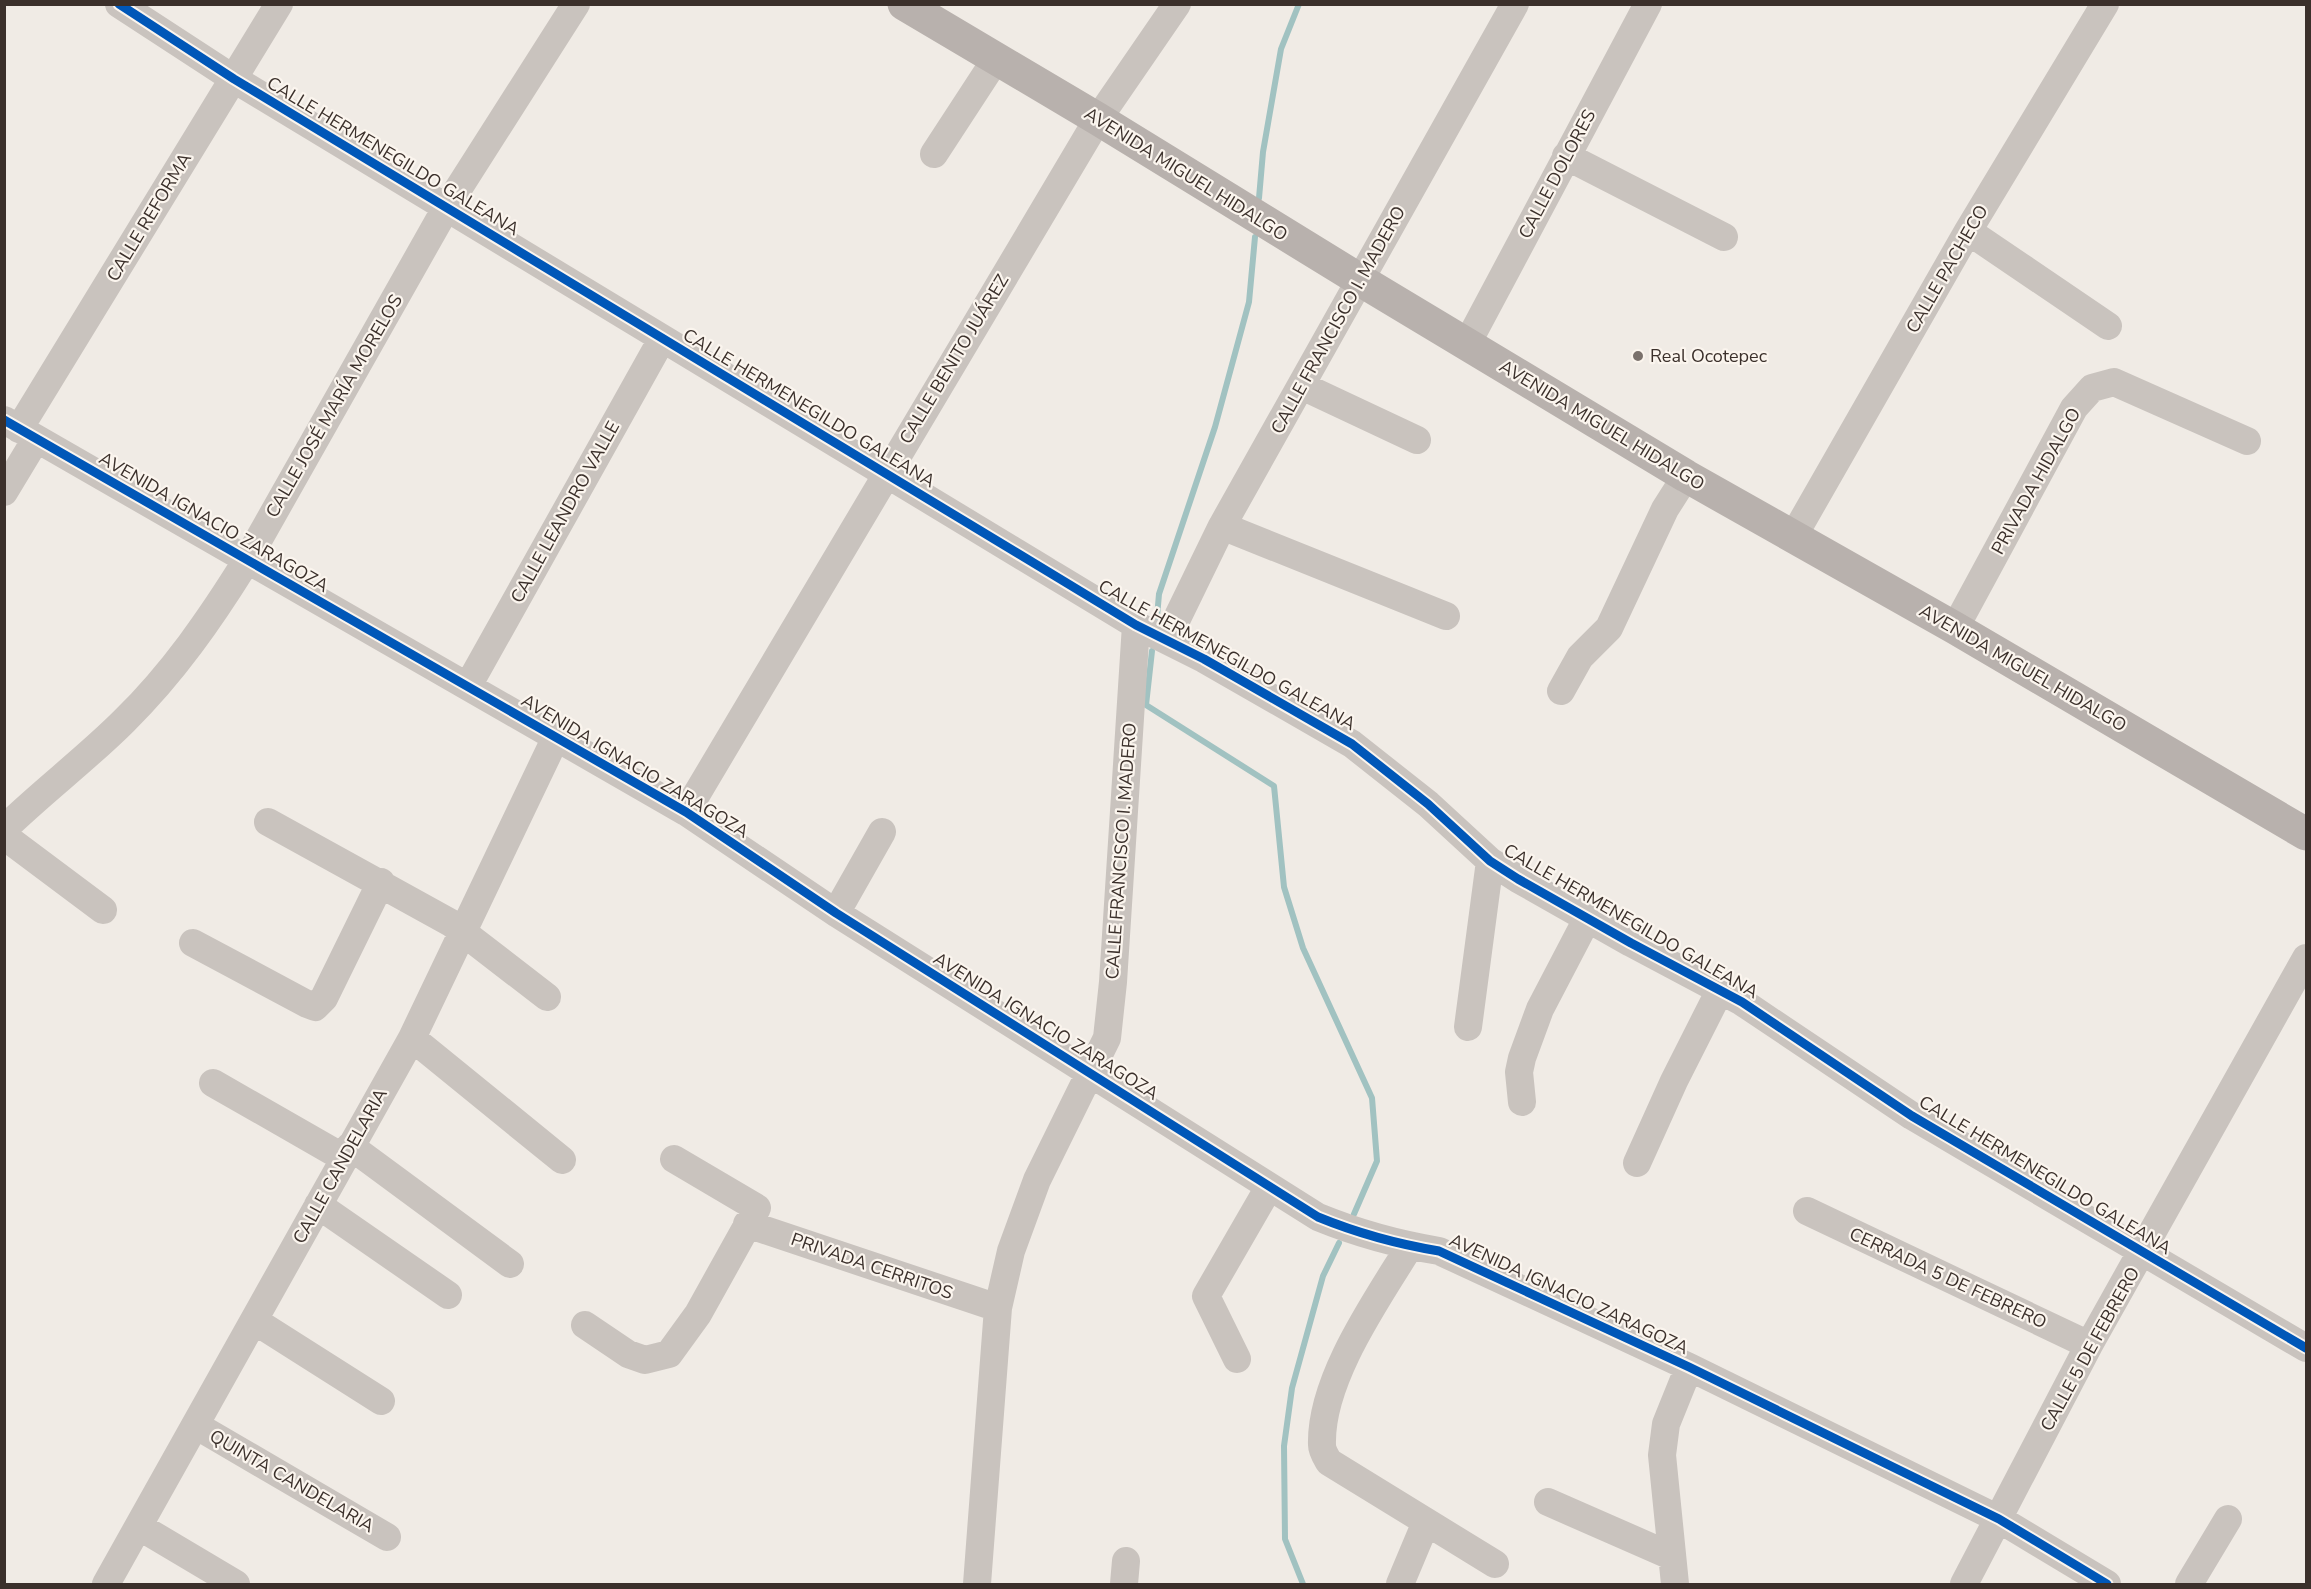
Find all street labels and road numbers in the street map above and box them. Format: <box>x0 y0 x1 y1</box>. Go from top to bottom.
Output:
street label: CALLE HERMENEGILDO GALEANA <box>262 71 524 241</box>
street label: AVENIDA MIGUEL HIDALGO <box>1080 101 1292 247</box>
street label: CALLE DOLORES <box>1513 105 1601 243</box>
street label: CALLE REFORMA <box>101 148 197 286</box>
street label: CALLE PACHECO <box>1901 200 1993 338</box>
street label: CALLE FRANCISCO I. MADERO <box>1265 202 1411 438</box>
street label: CALLE BENITO JUÁREZ <box>894 269 1014 448</box>
street label: CALLE JOSÉ MARÍA MORELOS <box>260 290 408 522</box>
street label: CALLE HERMENEGILDO GALEANA <box>678 323 940 493</box>
street label: AVENIDA MIGUEL HIDALGO <box>1495 354 1709 496</box>
street label: PRIVADA HIDALGO <box>1986 403 2086 559</box>
street label: CALLE LEANDRO VALLE <box>505 417 625 607</box>
street label: AVENIDA IGNACIO ZARAGOZA <box>95 446 333 598</box>
street label: CALLE HERMENEGILDO GALEANA <box>1094 574 1360 736</box>
street label: AVENIDA MIGUEL HIDALGO <box>1915 599 2131 737</box>
street label: AVENIDA IGNACIO ZARAGOZA <box>517 688 753 844</box>
street label: CALLE FRANCISCO I. MADERO <box>1100 722 1142 980</box>
street label: CALLE HERMENEGILDO GALEANA <box>1499 838 1763 1004</box>
street label: AVENIDA IGNACIO ZARAGOZA <box>929 947 1163 1105</box>
street label: CALLE CANDELARIA <box>287 1084 393 1248</box>
street label: CALLE HERMENEGILDO GALEANA <box>1914 1090 2176 1260</box>
street label: CERRADA 5 DE FEBRERO <box>1845 1222 2051 1334</box>
street label: PRIVADA CERRITOS <box>788 1227 956 1305</box>
street label: AVENIDA IGNACIO ZARAGOZA <box>1446 1228 1692 1360</box>
street label: CALLE 5 DE FEBRERO <box>2035 1263 2145 1435</box>
street label: QUINTA CANDELARIA <box>205 1424 379 1538</box>

